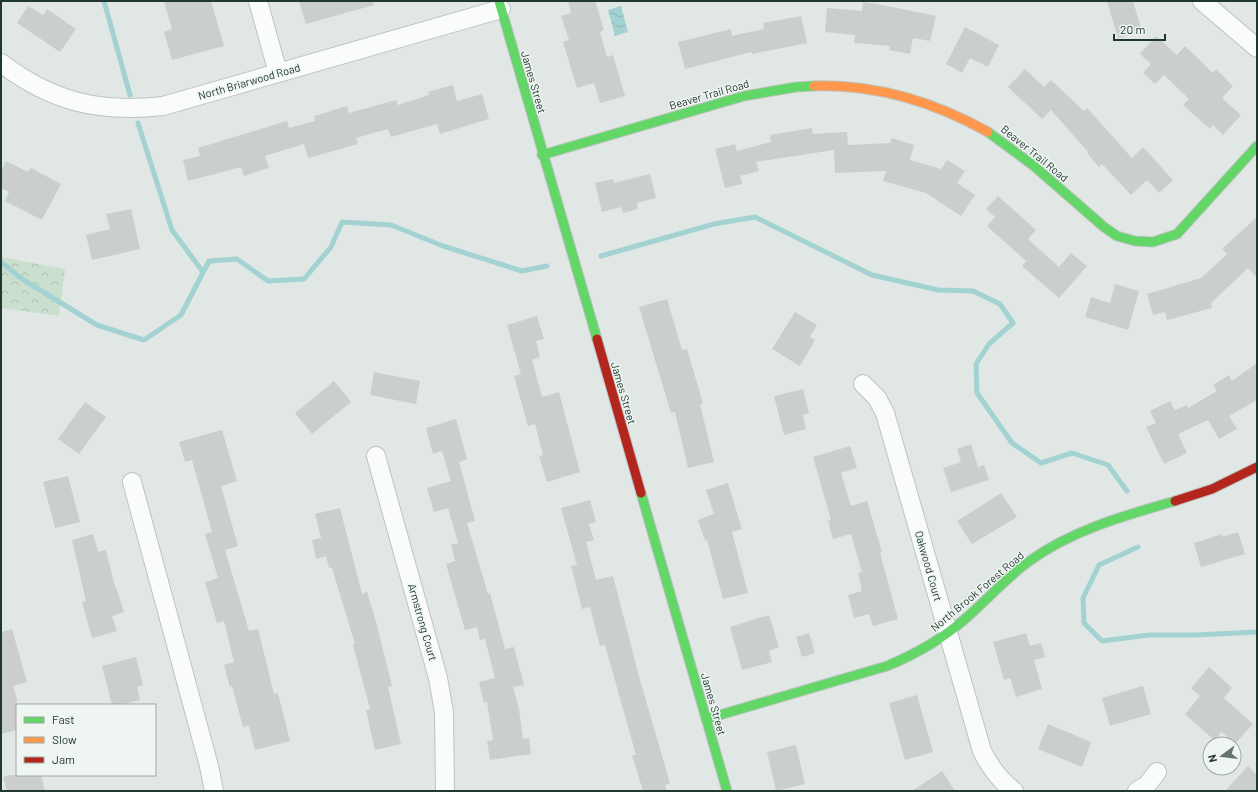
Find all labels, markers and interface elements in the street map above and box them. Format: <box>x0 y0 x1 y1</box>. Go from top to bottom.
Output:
scale bar <box>1114 16 1165 42</box>
text: 20 m <box>1120 22 1146 36</box>
street label: James Street <box>519 49 549 115</box>
street label: North Briarwood Road <box>196 60 302 102</box>
street label: Beaver Trail Road <box>668 76 750 112</box>
street label: Beaver Trail Road <box>999 122 1071 184</box>
street label: James Street <box>609 360 639 426</box>
street label: Oakwood Court <box>913 529 945 603</box>
street label: North Brook Forest Road <box>928 548 1026 634</box>
street label: Armstrong Court <box>406 582 440 662</box>
street label: James Street <box>699 671 729 737</box>
legend <box>16 704 156 776</box>
text: Fast <box>52 712 75 726</box>
text: Slow <box>52 732 77 746</box>
north arrow <box>1202 736 1242 776</box>
text: Jam <box>52 752 75 766</box>
text: N <box>1205 753 1219 764</box>

